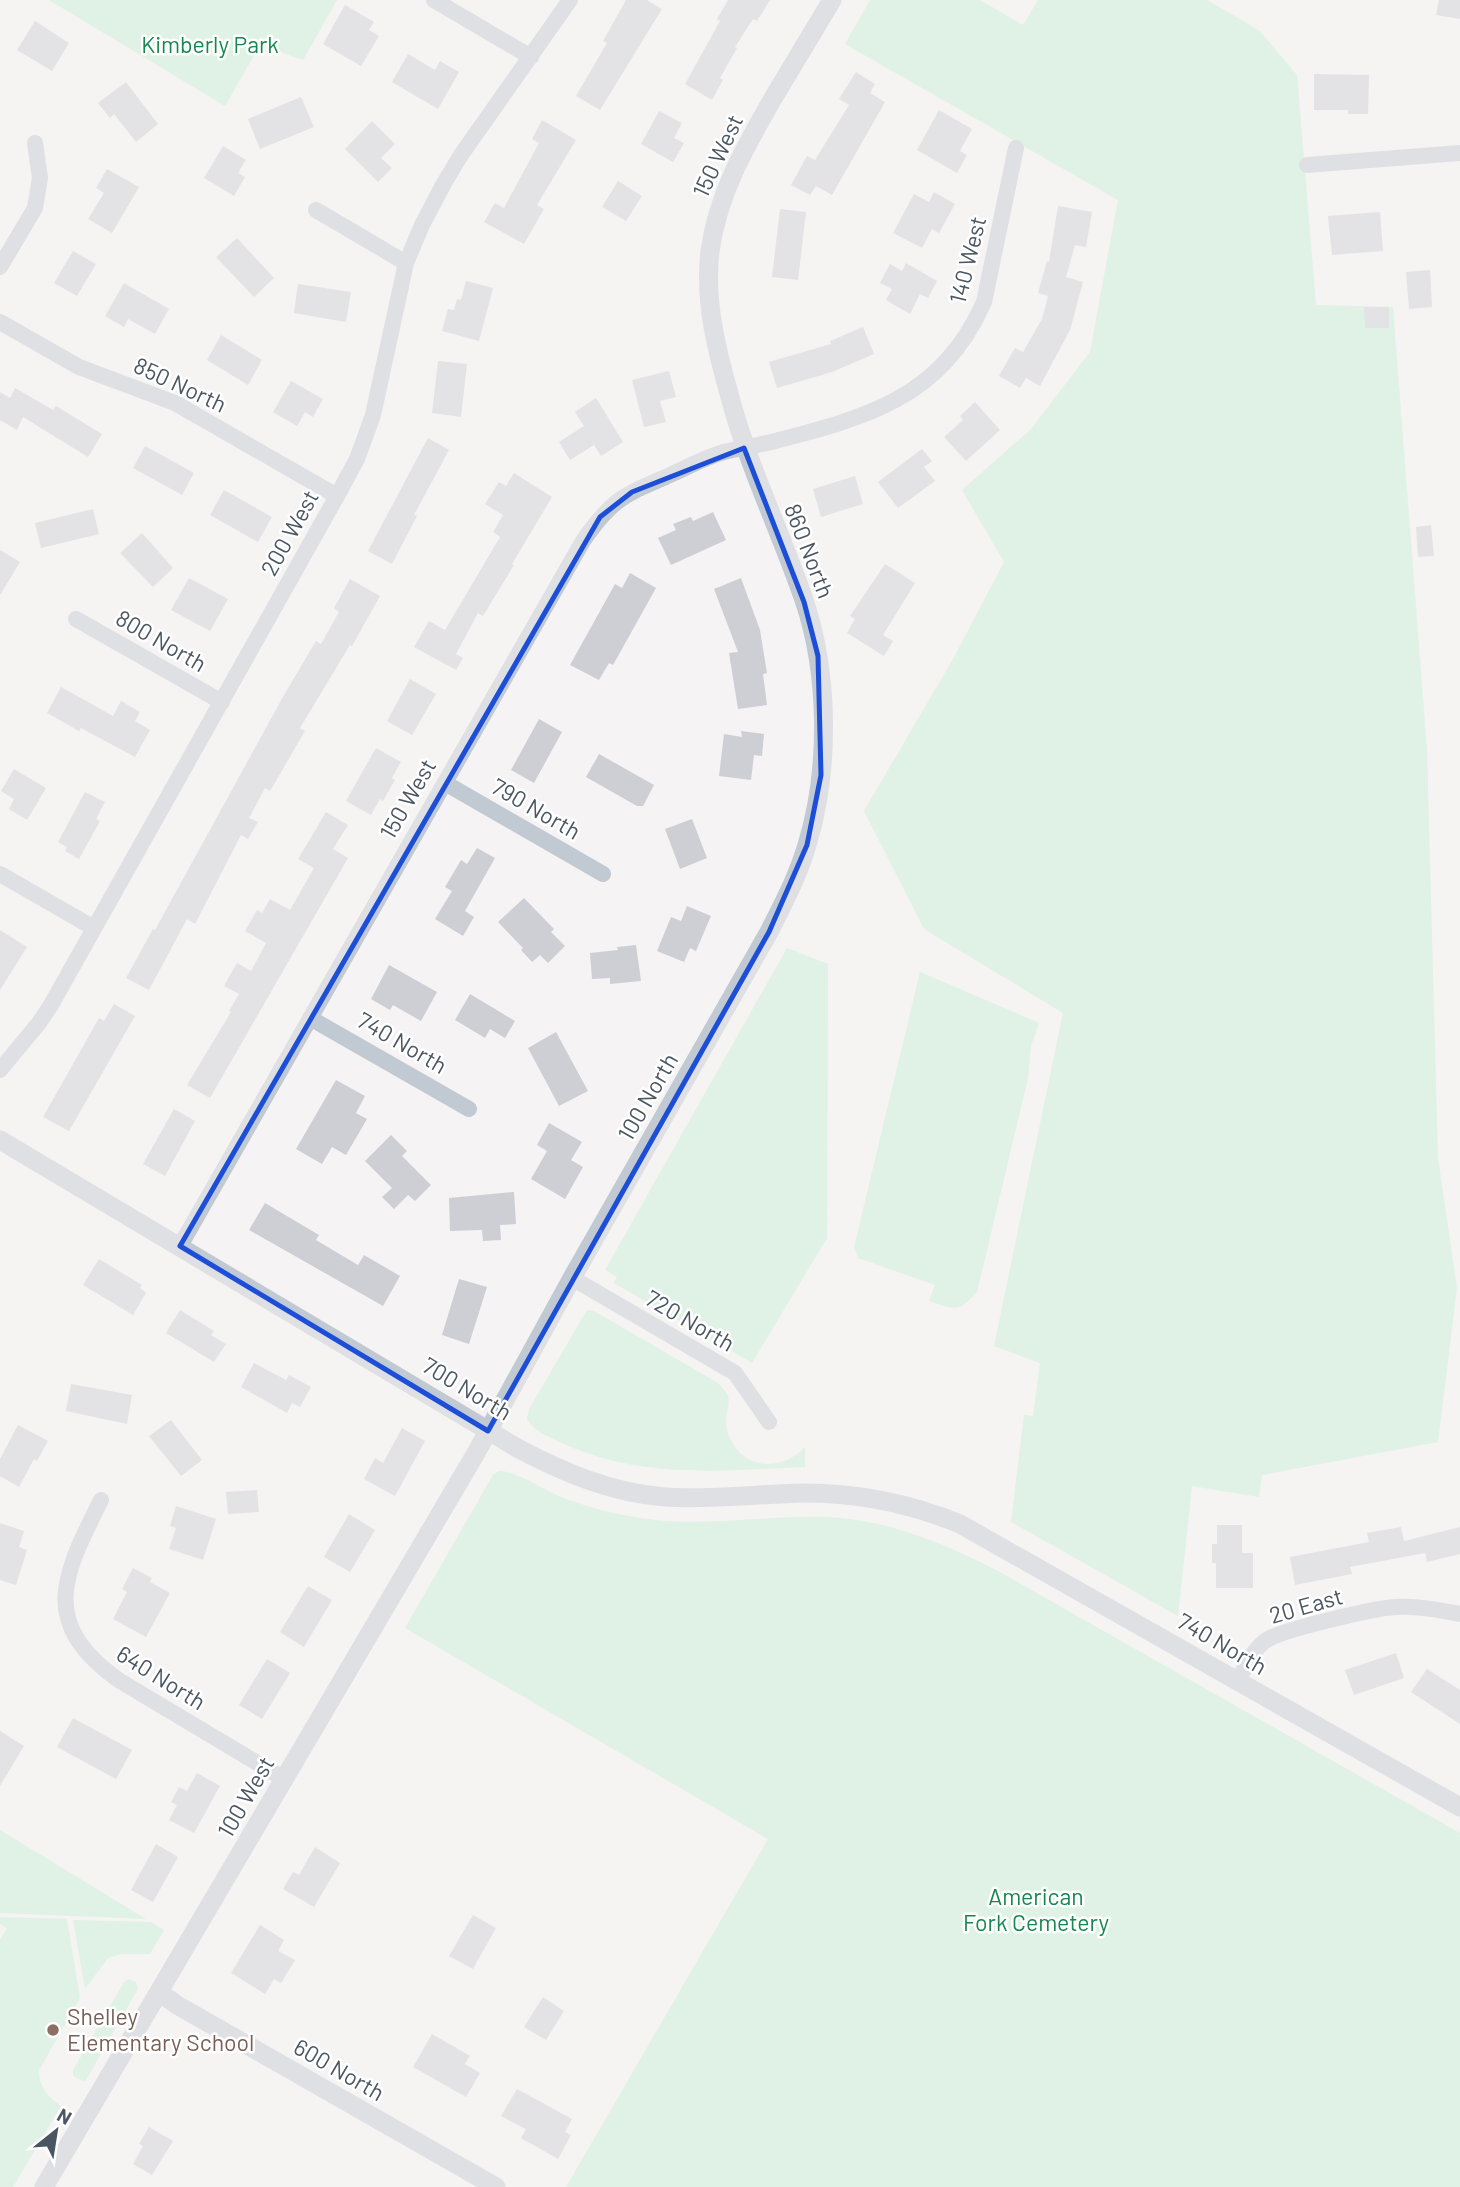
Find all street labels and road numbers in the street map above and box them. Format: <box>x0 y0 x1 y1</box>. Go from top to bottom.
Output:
street label: 150 West <box>686 110 748 201</box>
street label: 140 West <box>943 213 991 306</box>
street label: 850 North <box>130 350 231 418</box>
street label: 200 West <box>254 485 324 580</box>
street label: 860 North <box>779 499 841 602</box>
street label: 800 North <box>111 603 212 677</box>
street label: 150 West <box>373 753 441 844</box>
street label: 790 North <box>487 772 586 845</box>
street label: 740 North <box>353 1005 452 1079</box>
street label: 100 North <box>611 1048 683 1145</box>
street label: 720 North <box>641 1283 740 1357</box>
street label: 700 North <box>418 1351 517 1426</box>
street label: 20 East <box>1266 1581 1346 1629</box>
street label: 740 North <box>1173 1606 1272 1680</box>
street label: 640 North <box>112 1639 211 1715</box>
street label: 100 West <box>211 1751 280 1842</box>
street label: 600 North <box>289 2032 390 2106</box>

